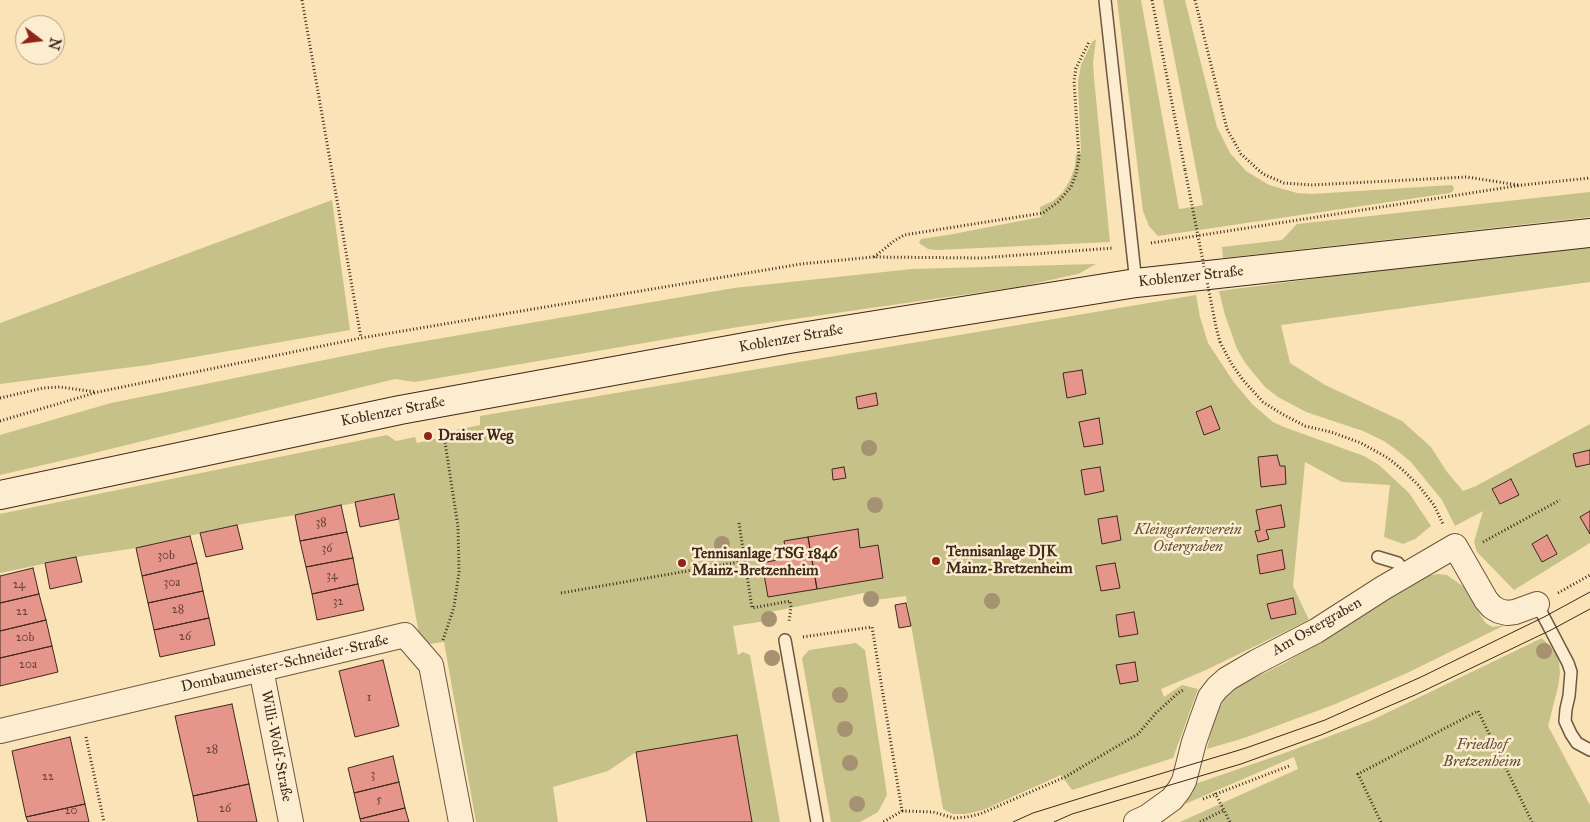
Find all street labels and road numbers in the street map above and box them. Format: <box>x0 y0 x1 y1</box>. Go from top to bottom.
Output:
street label: Koblenzer Straße <box>1138 263 1244 291</box>
street label: Koblenzer Straße <box>737 321 845 357</box>
street label: Koblenzer Straße <box>339 393 447 431</box>
street label: Am Ostergraben <box>1269 594 1365 660</box>
street label: Dombaumeister-Schneider-Straße <box>179 631 391 697</box>
street label: Willi-Wolf-Straße <box>256 689 296 803</box>

